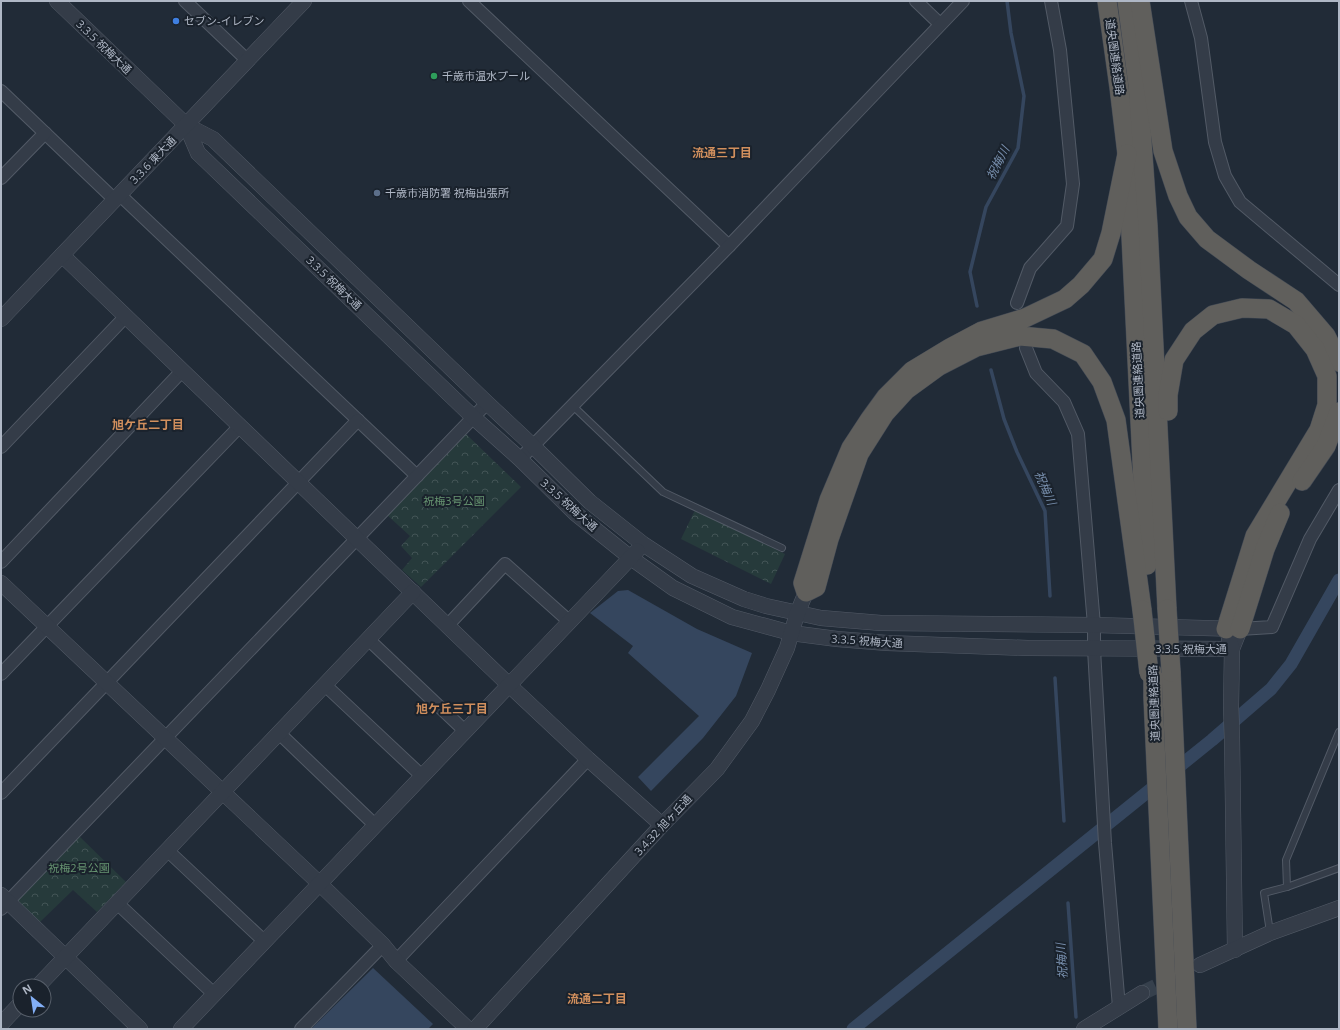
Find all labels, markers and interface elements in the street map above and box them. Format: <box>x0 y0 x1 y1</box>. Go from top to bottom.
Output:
place label: セブン-イレブン <box>184 13 265 28</box>
street label: 3.3.5 祝梅大通 <box>73 16 135 77</box>
marker: セブン-イレブン <box>171 16 181 26</box>
street label: 道央圏連絡道路 <box>1103 18 1128 96</box>
place label: 千歳市温水プール <box>442 68 530 83</box>
marker: 千歳市温水プール <box>429 71 439 81</box>
street label: 3.3.6 東大通 <box>126 133 179 187</box>
water label: 祝梅川 <box>982 141 1014 183</box>
district label: 流通三丁目 <box>692 144 752 161</box>
place label: 千歳市消防署 祝梅出張所 <box>385 185 510 200</box>
marker: 千歳市消防署 祝梅出張所 <box>372 188 382 198</box>
street label: 3.3.5 祝梅大通 <box>303 252 365 313</box>
street label: 道央圏連絡道路 <box>1128 341 1147 419</box>
district label: 旭ケ丘二丁目 <box>112 416 184 433</box>
water label: 祝梅川 <box>1031 468 1061 510</box>
street label: 3.3.5 祝梅大通 <box>538 475 601 534</box>
park label: 祝梅3号公園 <box>423 493 485 508</box>
street label: 3.3.5 祝梅大通 <box>831 631 903 650</box>
street label: 3.3.5 祝梅大通 <box>1155 641 1227 656</box>
street label: 道央圏連絡道路 <box>1145 664 1162 742</box>
district label: 旭ケ丘三丁目 <box>416 700 488 717</box>
street label: 3.4.32 旭ヶ丘通 <box>631 791 695 858</box>
park label: 祝梅2号公園 <box>48 860 110 875</box>
water label: 祝梅川 <box>1052 940 1071 980</box>
north arrow <box>12 978 52 1018</box>
text: N <box>19 980 34 998</box>
district label: 流通二丁目 <box>567 990 627 1007</box>

